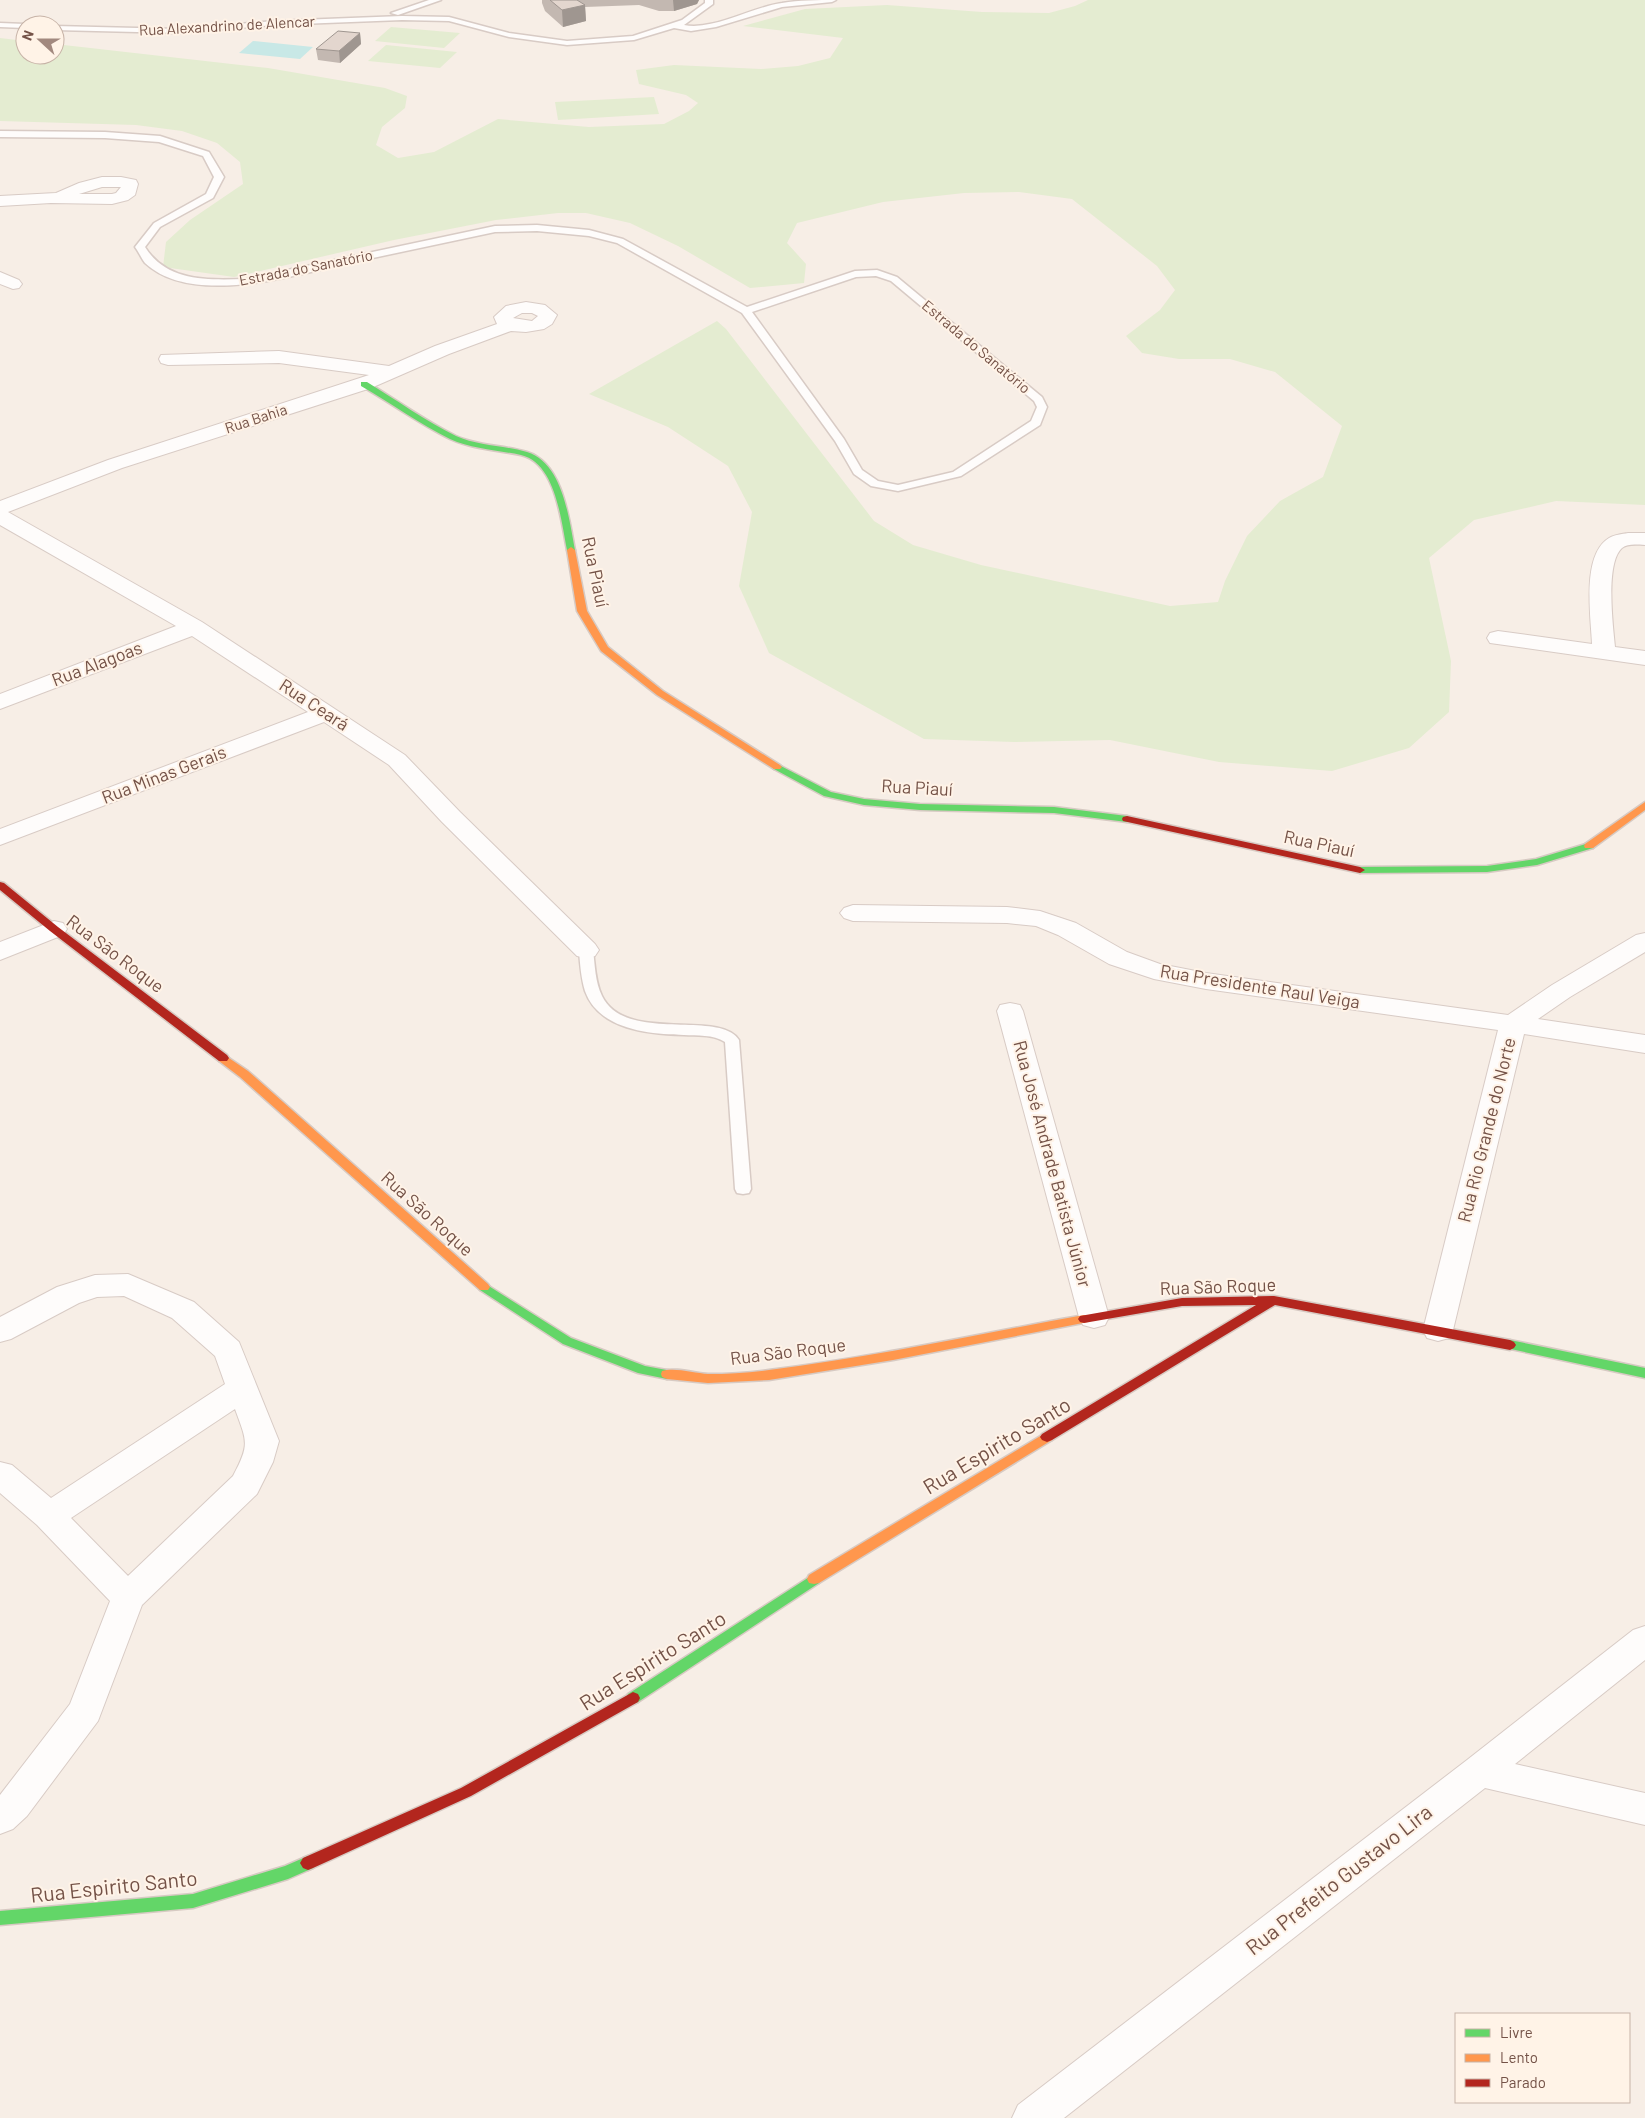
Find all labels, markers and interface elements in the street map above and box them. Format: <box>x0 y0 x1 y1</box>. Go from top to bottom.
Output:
street label: Rua Alexandrino de Alencar <box>138 11 316 39</box>
north arrow <box>15 15 65 65</box>
text: N <box>18 28 37 43</box>
street label: Estrada do Sanatório <box>237 245 374 289</box>
street label: Estrada do Sanatório <box>919 296 1034 397</box>
street label: Rua Bahia <box>222 400 289 437</box>
street label: Rua Piauí <box>578 535 614 609</box>
street label: Rua Alagoas <box>48 636 145 690</box>
street label: Rua Ceará <box>276 673 354 735</box>
street label: Rua Minas Gerais <box>98 740 229 808</box>
street label: Rua Piauí <box>881 774 953 800</box>
street label: Rua Piauí <box>1282 825 1357 861</box>
street label: Rua São Roque <box>63 909 169 997</box>
street label: Rua Presidente Raul Veiga <box>1159 959 1362 1013</box>
street label: Rua Rio Grande do Norte <box>1452 1035 1520 1224</box>
street label: Rua José Andrade Batista Júnior <box>1009 1038 1097 1290</box>
street label: Rua São Roque <box>377 1166 478 1260</box>
street label: Rua São Roque <box>1159 1273 1276 1299</box>
street label: Rua São Roque <box>729 1333 847 1369</box>
street label: Rua Espirito Santo <box>918 1391 1075 1499</box>
street label: Rua Espirito Santo <box>574 1605 730 1715</box>
street label: Rua Prefeito Gustavo Lira <box>1240 1798 1436 1959</box>
street label: Rua Espirito Santo <box>29 1864 199 1907</box>
legend <box>1455 2013 1630 2103</box>
text: Livre <box>1500 2023 1533 2041</box>
text: Lento <box>1500 2048 1538 2066</box>
text: Parado <box>1500 2073 1546 2091</box>

